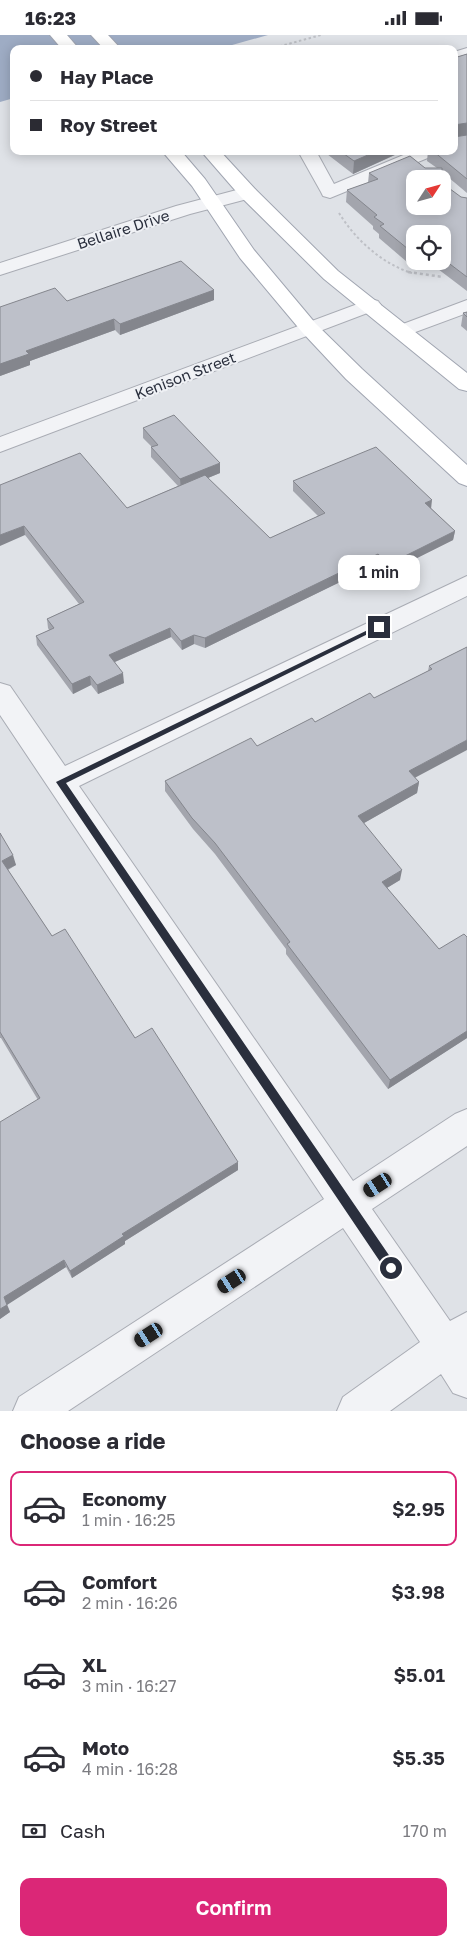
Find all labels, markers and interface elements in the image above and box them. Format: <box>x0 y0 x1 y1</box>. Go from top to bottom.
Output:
text: 16:23 <box>25 6 76 29</box>
text: Hay Place <box>60 65 154 88</box>
text: Roy Street <box>60 113 157 136</box>
north arrow <box>406 170 451 215</box>
map controls <box>406 170 451 270</box>
street label: Bellaire Drive <box>74 205 172 252</box>
button: locate <box>406 225 451 270</box>
street label: Kenison Street <box>132 348 238 402</box>
callout: 1 min <box>338 555 420 589</box>
text: 1 min <box>359 562 399 582</box>
route end <box>368 616 390 638</box>
car <box>361 1171 394 1199</box>
route start <box>380 1257 402 1279</box>
car <box>215 1267 248 1295</box>
car <box>132 1321 165 1349</box>
text: Choose a ride <box>20 1427 166 1454</box>
icon: car <box>22 1486 67 1531</box>
text: Economy <box>82 1487 167 1510</box>
text: $2.95 <box>392 1497 445 1520</box>
text: 1 min · 16:25 <box>82 1510 176 1530</box>
icon: car <box>22 1569 67 1614</box>
text: Comfort <box>82 1570 157 1593</box>
text: $3.98 <box>391 1580 445 1603</box>
text: 2 min · 16:26 <box>82 1593 178 1613</box>
icon: car <box>22 1652 67 1697</box>
text: XL <box>82 1653 107 1676</box>
text: $5.01 <box>393 1663 445 1686</box>
text: 3 min · 16:27 <box>82 1676 176 1696</box>
icon: car <box>22 1735 67 1780</box>
text: Moto <box>82 1736 129 1759</box>
text: $5.35 <box>392 1746 445 1769</box>
text: 4 min · 16:28 <box>82 1759 178 1779</box>
icon: cash <box>20 1817 48 1845</box>
text: Cash <box>60 1819 105 1842</box>
text: 170 m <box>403 1821 447 1841</box>
button: Confirm <box>20 1878 447 1936</box>

